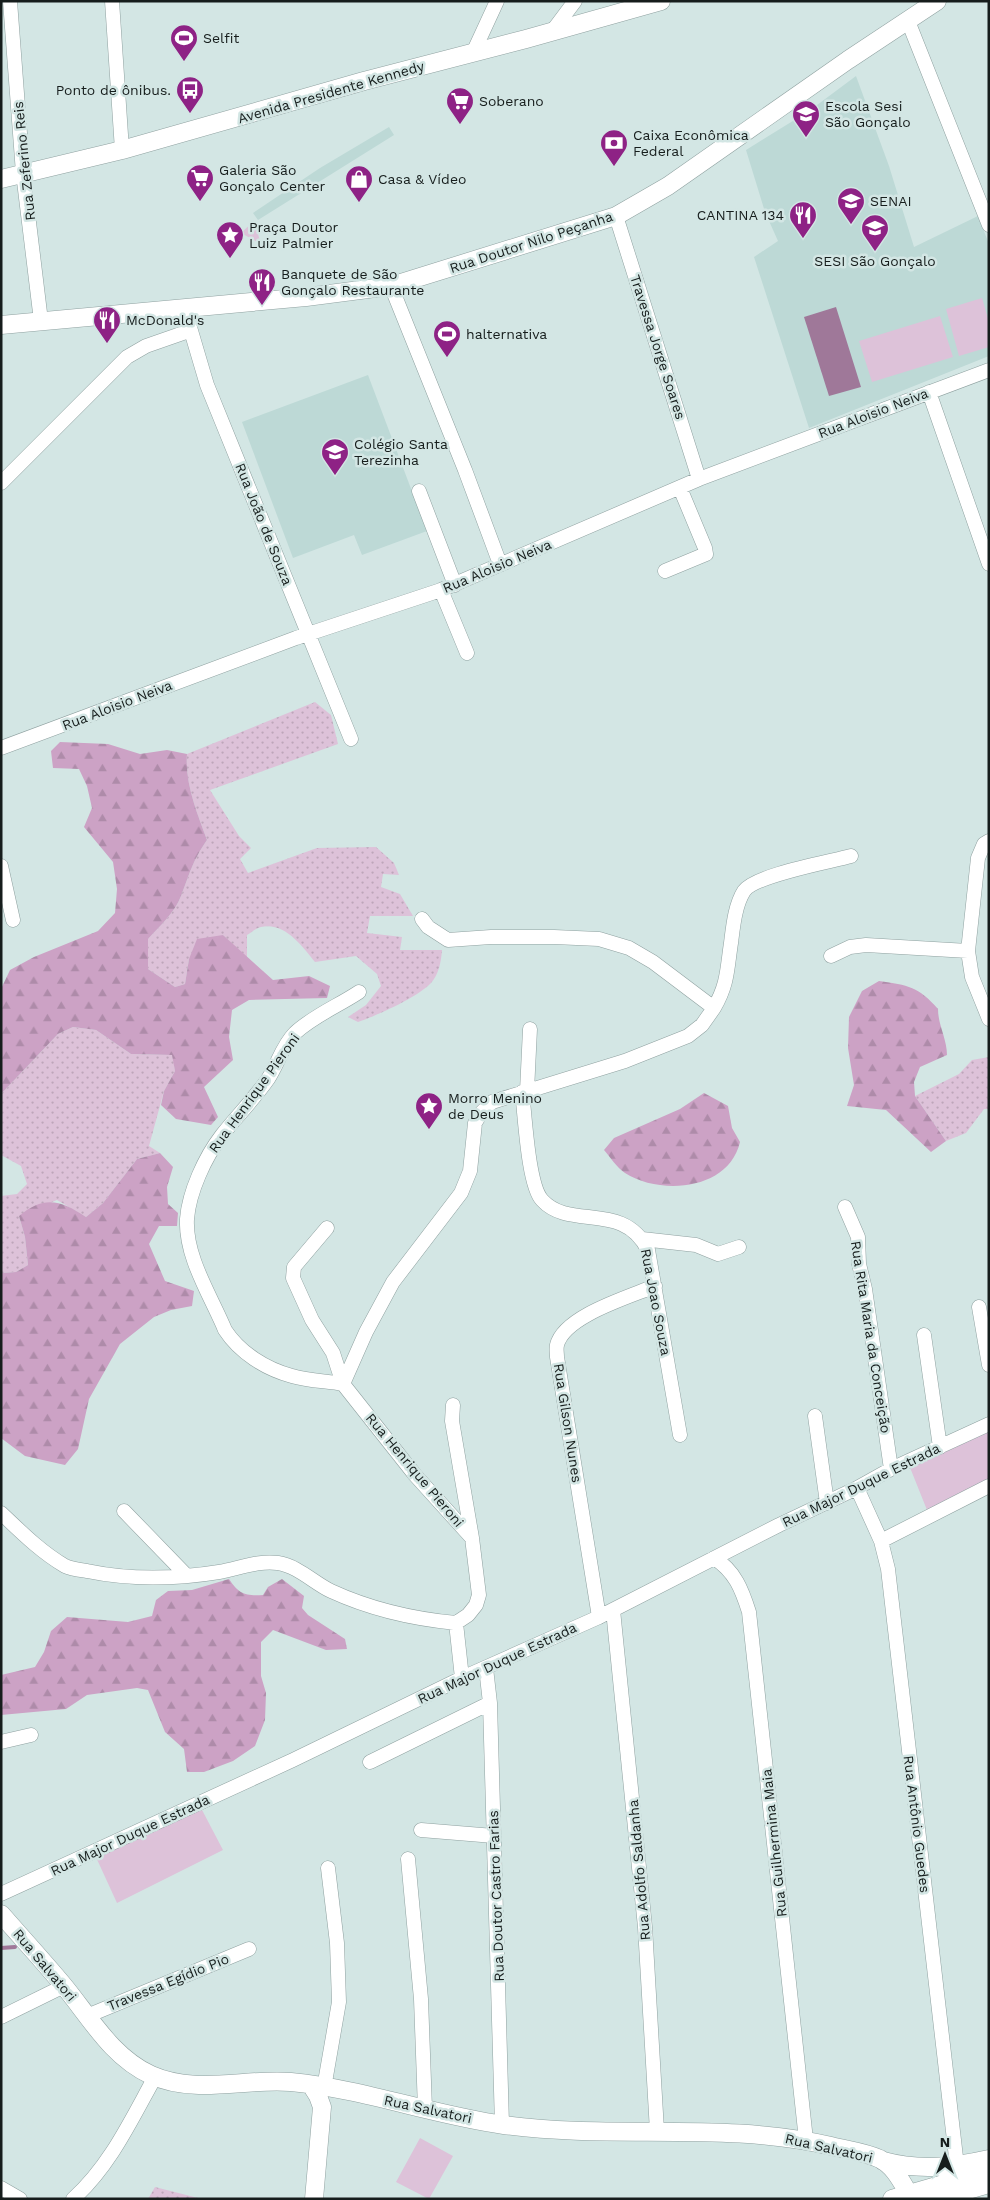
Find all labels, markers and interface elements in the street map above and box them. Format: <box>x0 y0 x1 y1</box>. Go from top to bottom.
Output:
sports icon: Selfit <box>169 23 199 62</box>
place label: Selfit <box>203 30 240 46</box>
street label: Avenida Presidente Kennedy <box>236 57 427 126</box>
bus stop icon: Ponto de ônibus. <box>175 75 205 114</box>
place label: Ponto de ônibus. <box>56 82 171 98</box>
supermarket icon: Soberano <box>445 86 475 125</box>
place label: Soberano <box>479 93 544 109</box>
place label: Escola Sesi São Gonçalo <box>825 98 911 130</box>
school or university icon: Escola Sesi São Gonçalo <box>791 99 821 138</box>
street label: Rua Zeferino Reis <box>10 101 38 221</box>
place label: Caixa Econômica Federal <box>633 127 749 159</box>
bank icon: Caixa Econômica Federal <box>599 128 629 167</box>
place label: Galeria São Gonçalo Center <box>219 162 326 194</box>
supermarket icon: Galeria São Gonçalo Center <box>185 163 215 202</box>
shop icon: Casa & Vídeo <box>344 164 374 203</box>
place label: Casa & Vídeo <box>378 171 466 187</box>
school or university icon: SENAI <box>836 186 866 225</box>
place label: SENAI <box>870 193 912 209</box>
restaurant icon: CANTINA 134 <box>788 200 818 239</box>
place label: CANTINA 134 <box>697 207 784 223</box>
street label: Rua Doutor Nilo Peçanha <box>447 208 615 276</box>
school or university icon: SESI São Gonçalo <box>860 213 890 252</box>
place label: Praça Doutor Luiz Palmier <box>249 219 339 251</box>
place icon: Praça Doutor Luiz Palmier <box>215 220 245 259</box>
place label: SESI São Gonçalo <box>814 253 936 269</box>
place label: Banquete de São Gonçalo Restaurante <box>281 266 424 298</box>
restaurant icon: Banquete de São Gonçalo Restaurante <box>247 267 277 306</box>
street label: Travessa Jorge Soares <box>627 273 689 421</box>
restaurant icon: McDonald's <box>92 305 122 344</box>
place label: McDonald's <box>126 312 204 328</box>
sports icon: halternativa <box>432 319 462 358</box>
place label: halternativa <box>466 326 547 342</box>
street label: Rua Aloisio Neiva <box>816 385 930 441</box>
place label: Colégio Santa Terezinha <box>354 436 448 468</box>
school or university icon: Colégio Santa Terezinha <box>320 437 350 476</box>
street label: Rua João de Souza <box>232 461 296 587</box>
street label: Rua Aloisio Neiva <box>440 536 554 596</box>
street label: Rua Aloisio Neiva <box>60 677 174 733</box>
street label: Rua Henrique Pieroni <box>205 1030 303 1156</box>
place label: Morro Menino de Deus <box>448 1090 542 1122</box>
place icon: Morro Menino de Deus <box>414 1091 444 1130</box>
street label: Rua Rita Maria da Conceição <box>848 1240 894 1434</box>
street label: Rua Joao Souza <box>638 1247 674 1357</box>
street label: Rua Gilson Nunes <box>551 1362 585 1484</box>
street label: Rua Henrique Pieroni <box>363 1410 467 1530</box>
street label: Rua Major Duque Estrada <box>779 1440 943 1530</box>
street label: Rua Major Duque Estrada <box>415 1619 579 1707</box>
street label: Rua Antônio Guedes <box>901 1754 933 1894</box>
street label: Rua Guilhermina Maia <box>758 1768 790 1918</box>
street label: Rua Major Duque Estrada <box>48 1791 212 1879</box>
street label: Rua Adolfo Saldanha <box>625 1799 653 1941</box>
street label: Rua Doutor Castro Farias <box>485 1810 507 1982</box>
street label: Rua Salvatori <box>10 1926 80 2004</box>
street label: Travessa Egídio Pio <box>105 1950 231 2014</box>
street label: Rua Salvatori <box>383 2092 473 2126</box>
street label: Rua Salvatori <box>784 2130 874 2166</box>
north arrow <box>920 2130 970 2180</box>
text: N <box>940 2134 950 2150</box>

